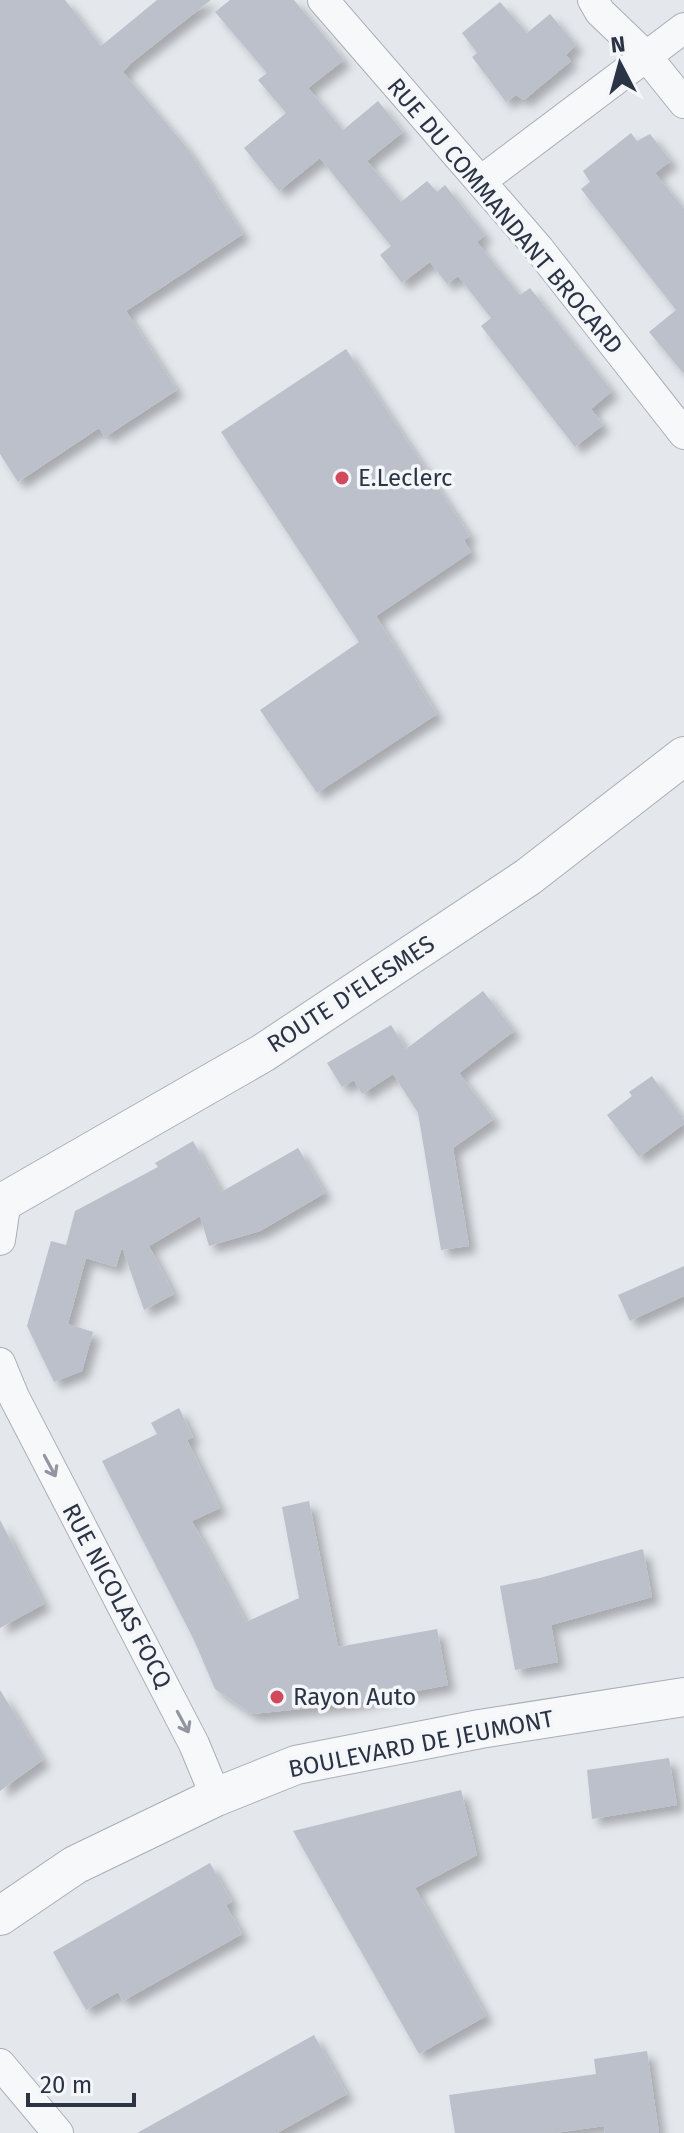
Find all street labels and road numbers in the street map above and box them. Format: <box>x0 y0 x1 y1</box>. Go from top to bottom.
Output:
street label: RUE DU COMMANDANT BROCARD <box>382 73 628 359</box>
street label: ROUTE D'ELESMES <box>262 930 440 1058</box>
street label: RUE NICOLAS FOCQ <box>56 1499 178 1693</box>
street label: BOULEVARD DE JEUMONT <box>286 1704 557 1783</box>

